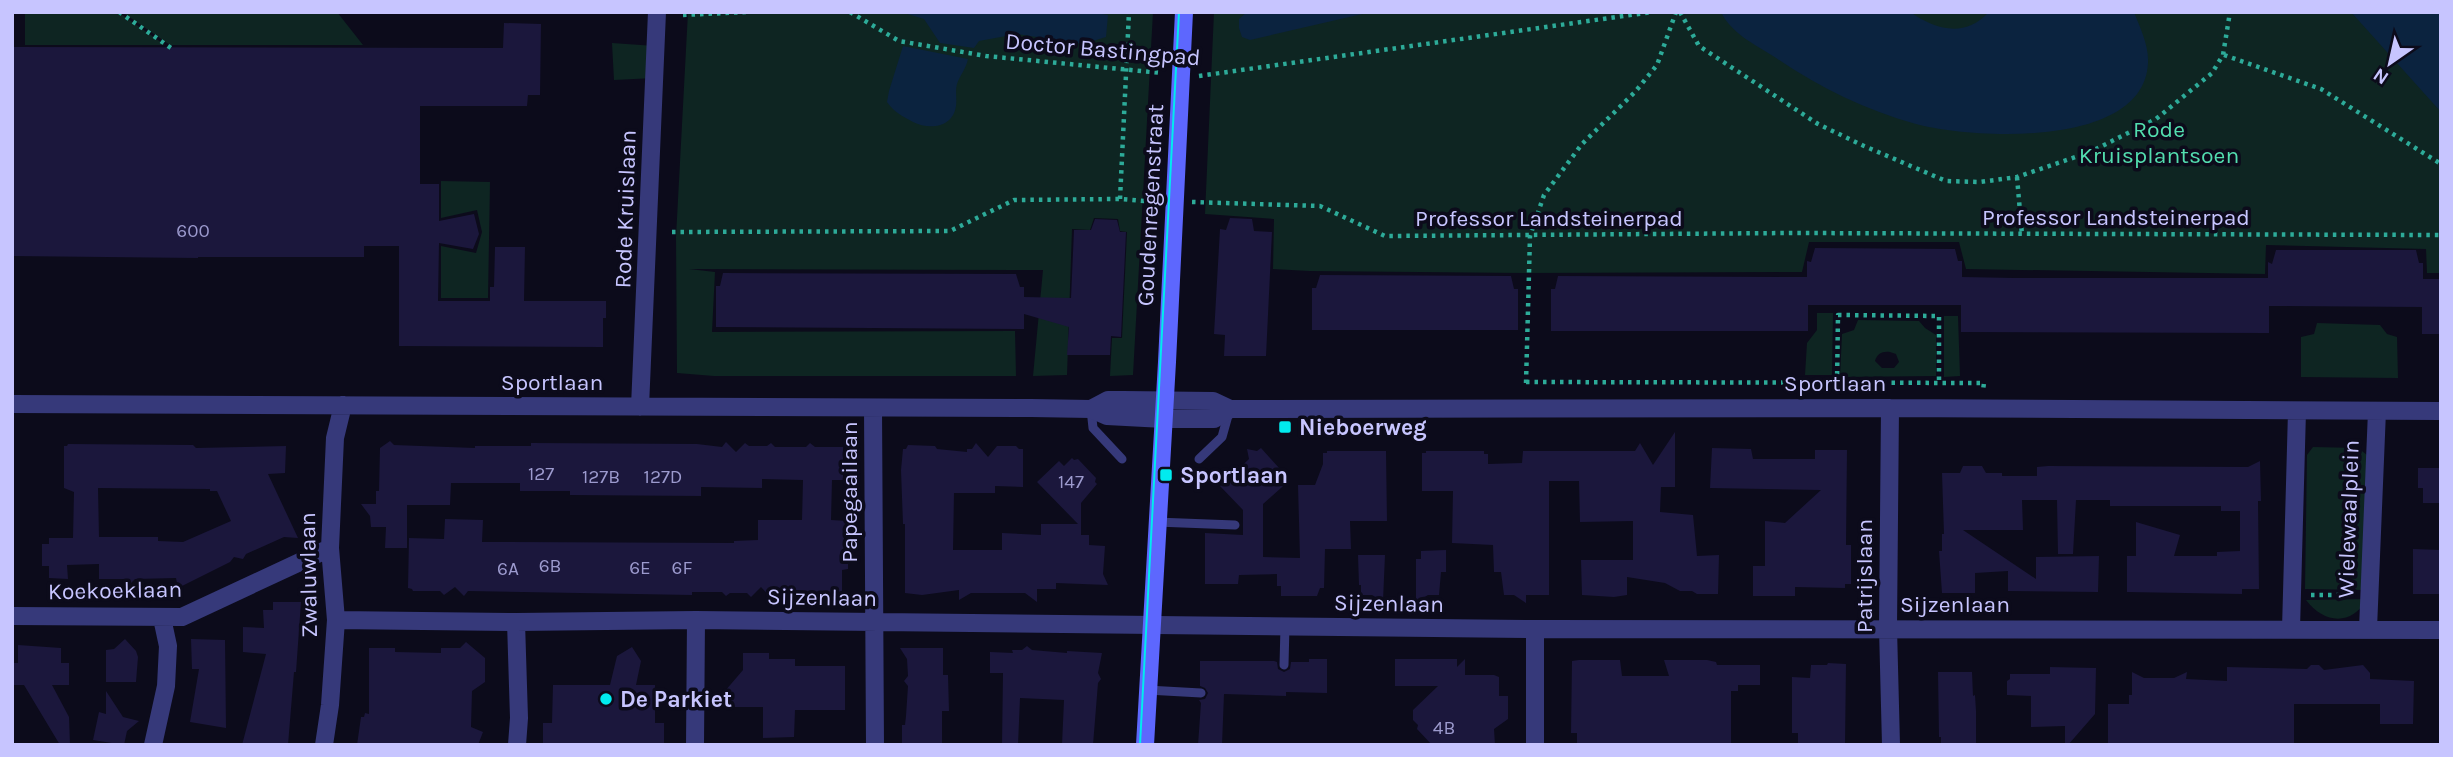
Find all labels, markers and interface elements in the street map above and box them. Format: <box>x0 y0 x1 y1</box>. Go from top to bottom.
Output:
street label: Doctor Bastingpad <box>1004 28 1202 71</box>
north arrow <box>2355 28 2425 98</box>
text: N <box>2369 63 2393 89</box>
street label: Goudenregenstraat <box>1132 103 1169 307</box>
park label: Rode Kruisplantsoen <box>2079 116 2239 169</box>
street label: Rode Kruislaan <box>609 129 642 289</box>
street label: Professor Landsteinerpad <box>1982 204 2250 231</box>
street label: Professor Landsteinerpad <box>1415 205 1683 232</box>
house number: 600 <box>176 220 210 242</box>
street label: Sportlaan <box>501 369 603 396</box>
street label: Sportlaan <box>1784 370 1886 397</box>
place label: Nieboerweg <box>1299 414 1427 441</box>
marker: Nieboerweg <box>1277 419 1293 435</box>
street label: Papegaailaan <box>836 421 863 563</box>
street label: Wielewaalplein <box>2332 439 2365 599</box>
place label: Sportlaan <box>1180 462 1288 489</box>
house number: 127 <box>528 463 554 485</box>
house number: 127B <box>582 466 620 488</box>
house number: 127D <box>644 466 682 488</box>
marker: Sportlaan <box>1158 467 1174 483</box>
house number: 147 <box>1058 471 1084 493</box>
street label: Zwaluwlaan <box>294 512 323 638</box>
street label: Patrijslaan <box>1851 519 1878 633</box>
house number: 6B <box>539 555 561 577</box>
house number: 6E <box>629 557 651 579</box>
house number: 6F <box>672 557 692 579</box>
house number: 6A <box>497 558 519 580</box>
street label: Koekoeklaan <box>48 576 182 605</box>
street label: Sijzenlaan <box>767 583 877 612</box>
street label: Sijzenlaan <box>1334 589 1444 618</box>
street label: Sijzenlaan <box>1900 591 2010 618</box>
place label: De Parkiet <box>620 686 732 713</box>
marker: De Parkiet <box>598 691 614 707</box>
house number: 4B <box>1433 717 1455 739</box>

